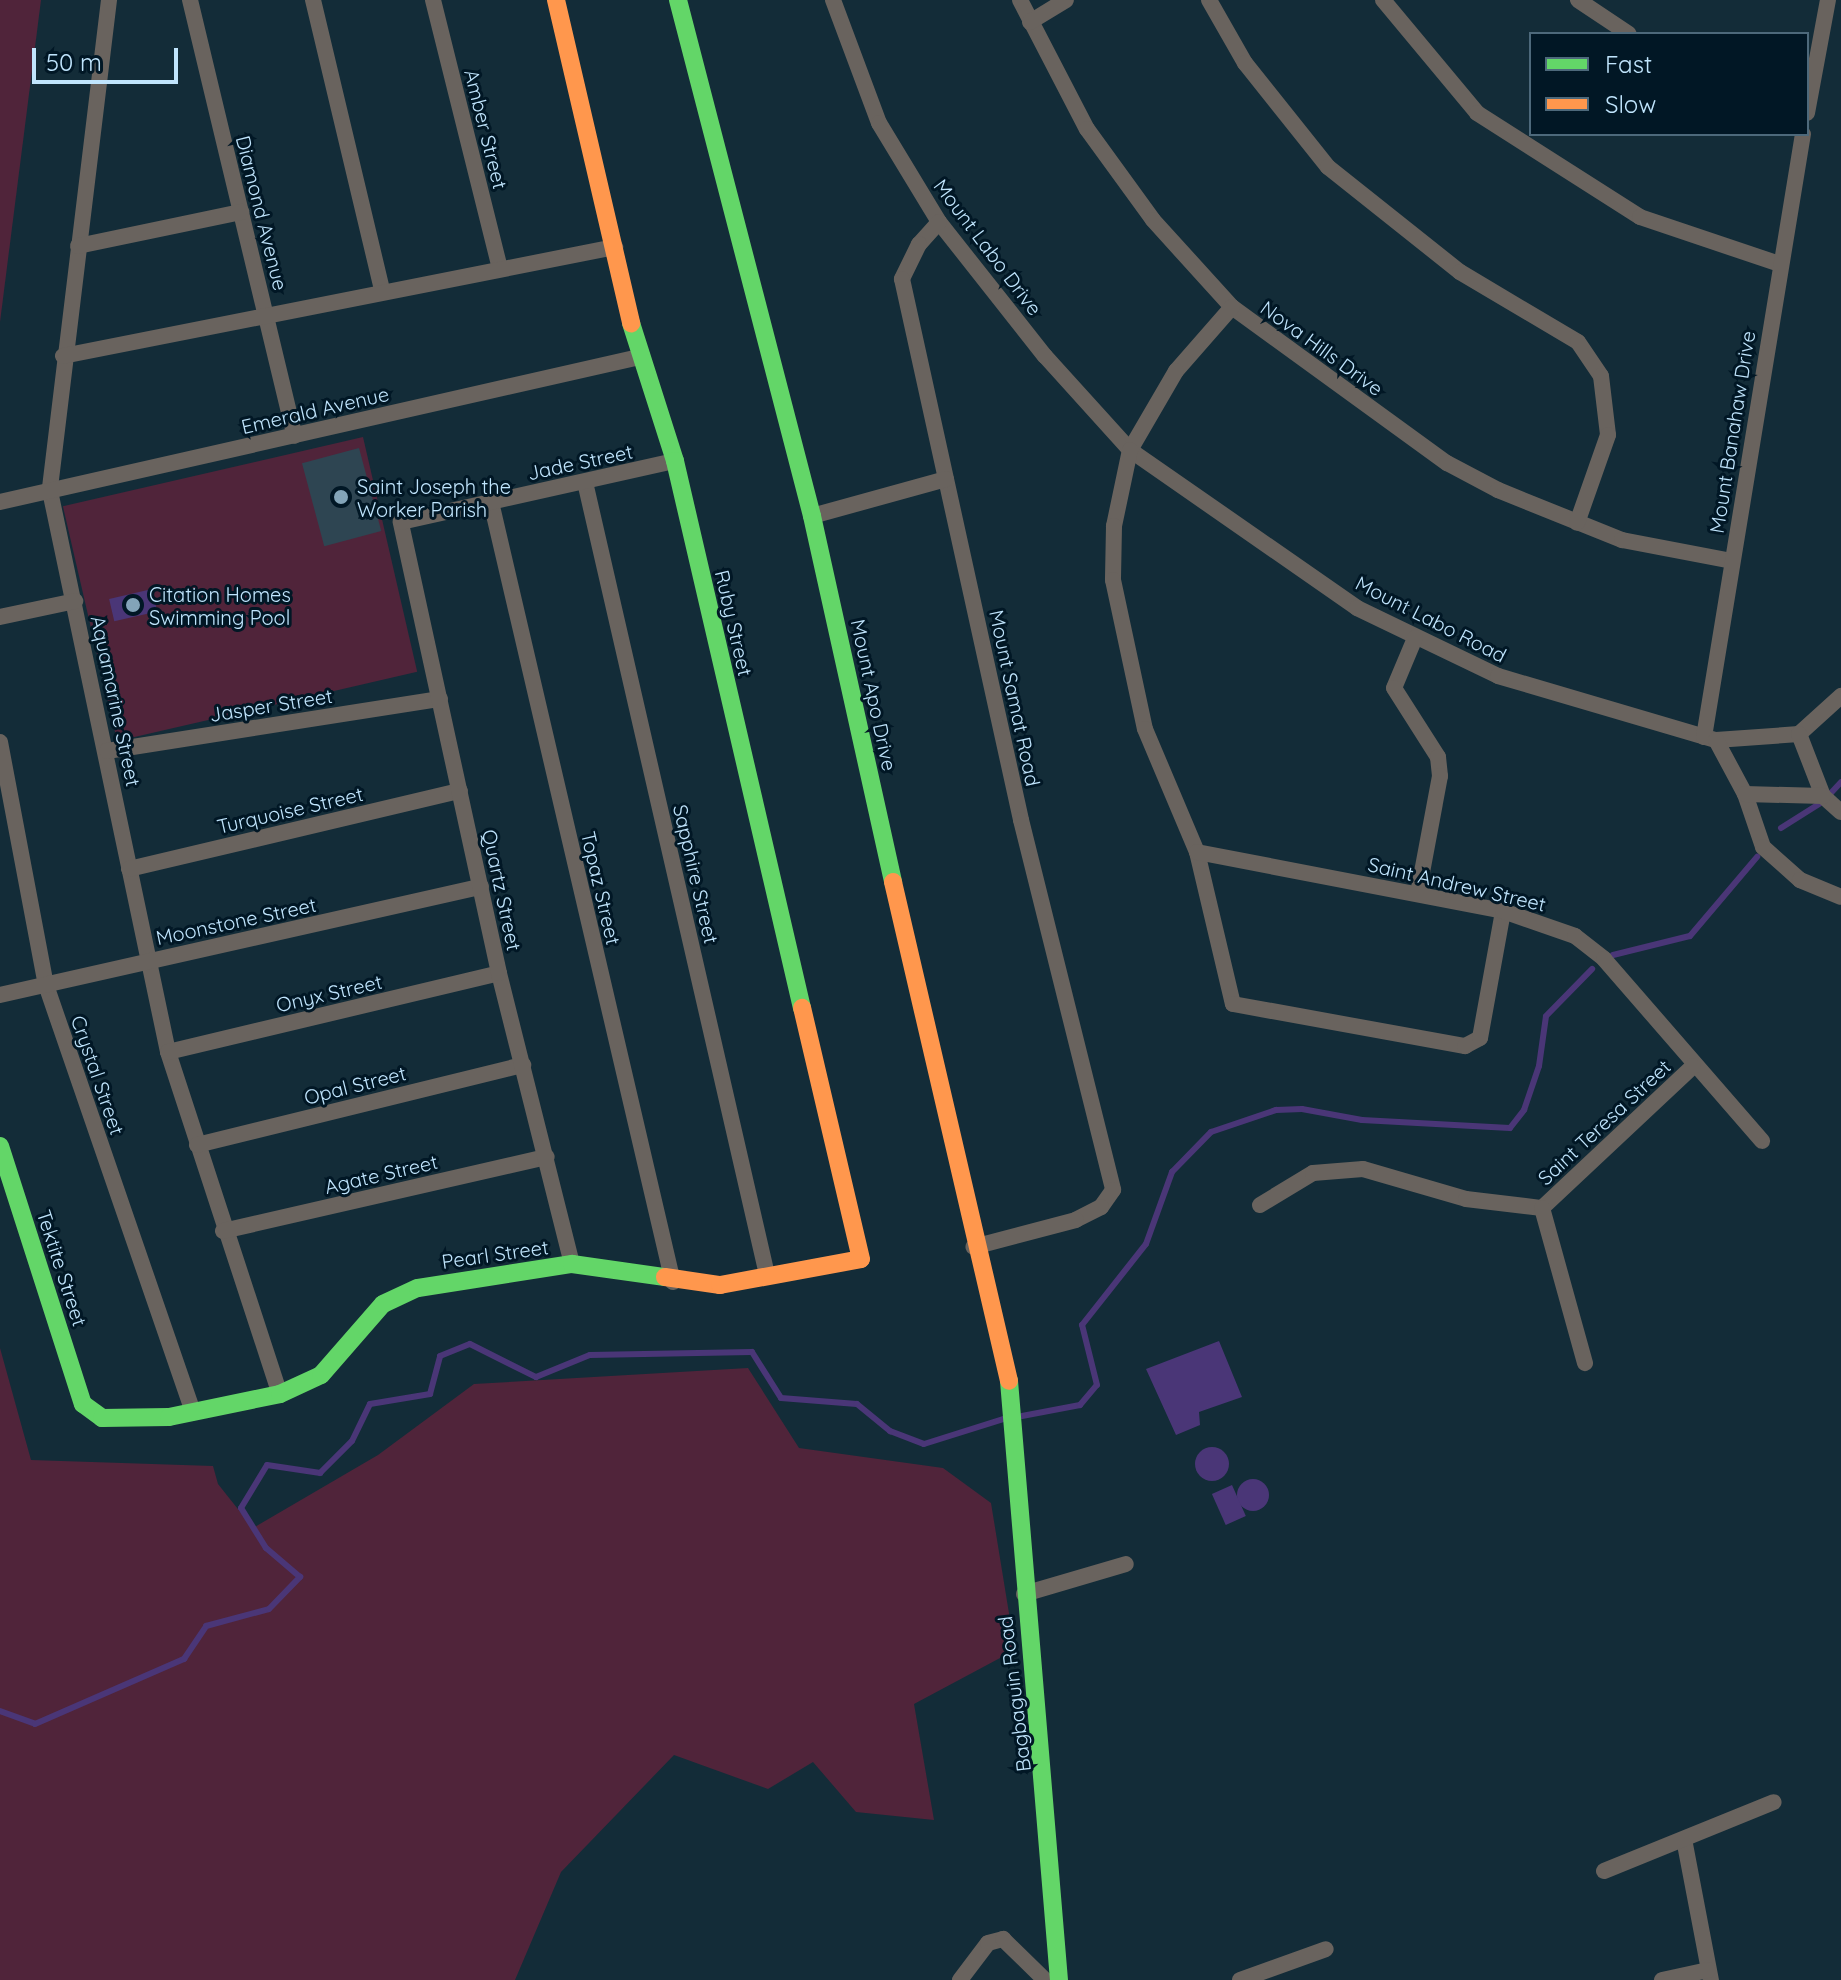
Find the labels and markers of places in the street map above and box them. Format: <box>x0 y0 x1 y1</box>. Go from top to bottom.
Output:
place label: Saint Joseph the Worker Parish <box>357 474 511 521</box>
marker: Saint Joseph the Worker Parish <box>332 488 350 506</box>
place label: Citation Homes Swimming Pool <box>149 582 291 629</box>
marker: Citation Homes Swimming Pool <box>124 596 142 614</box>

